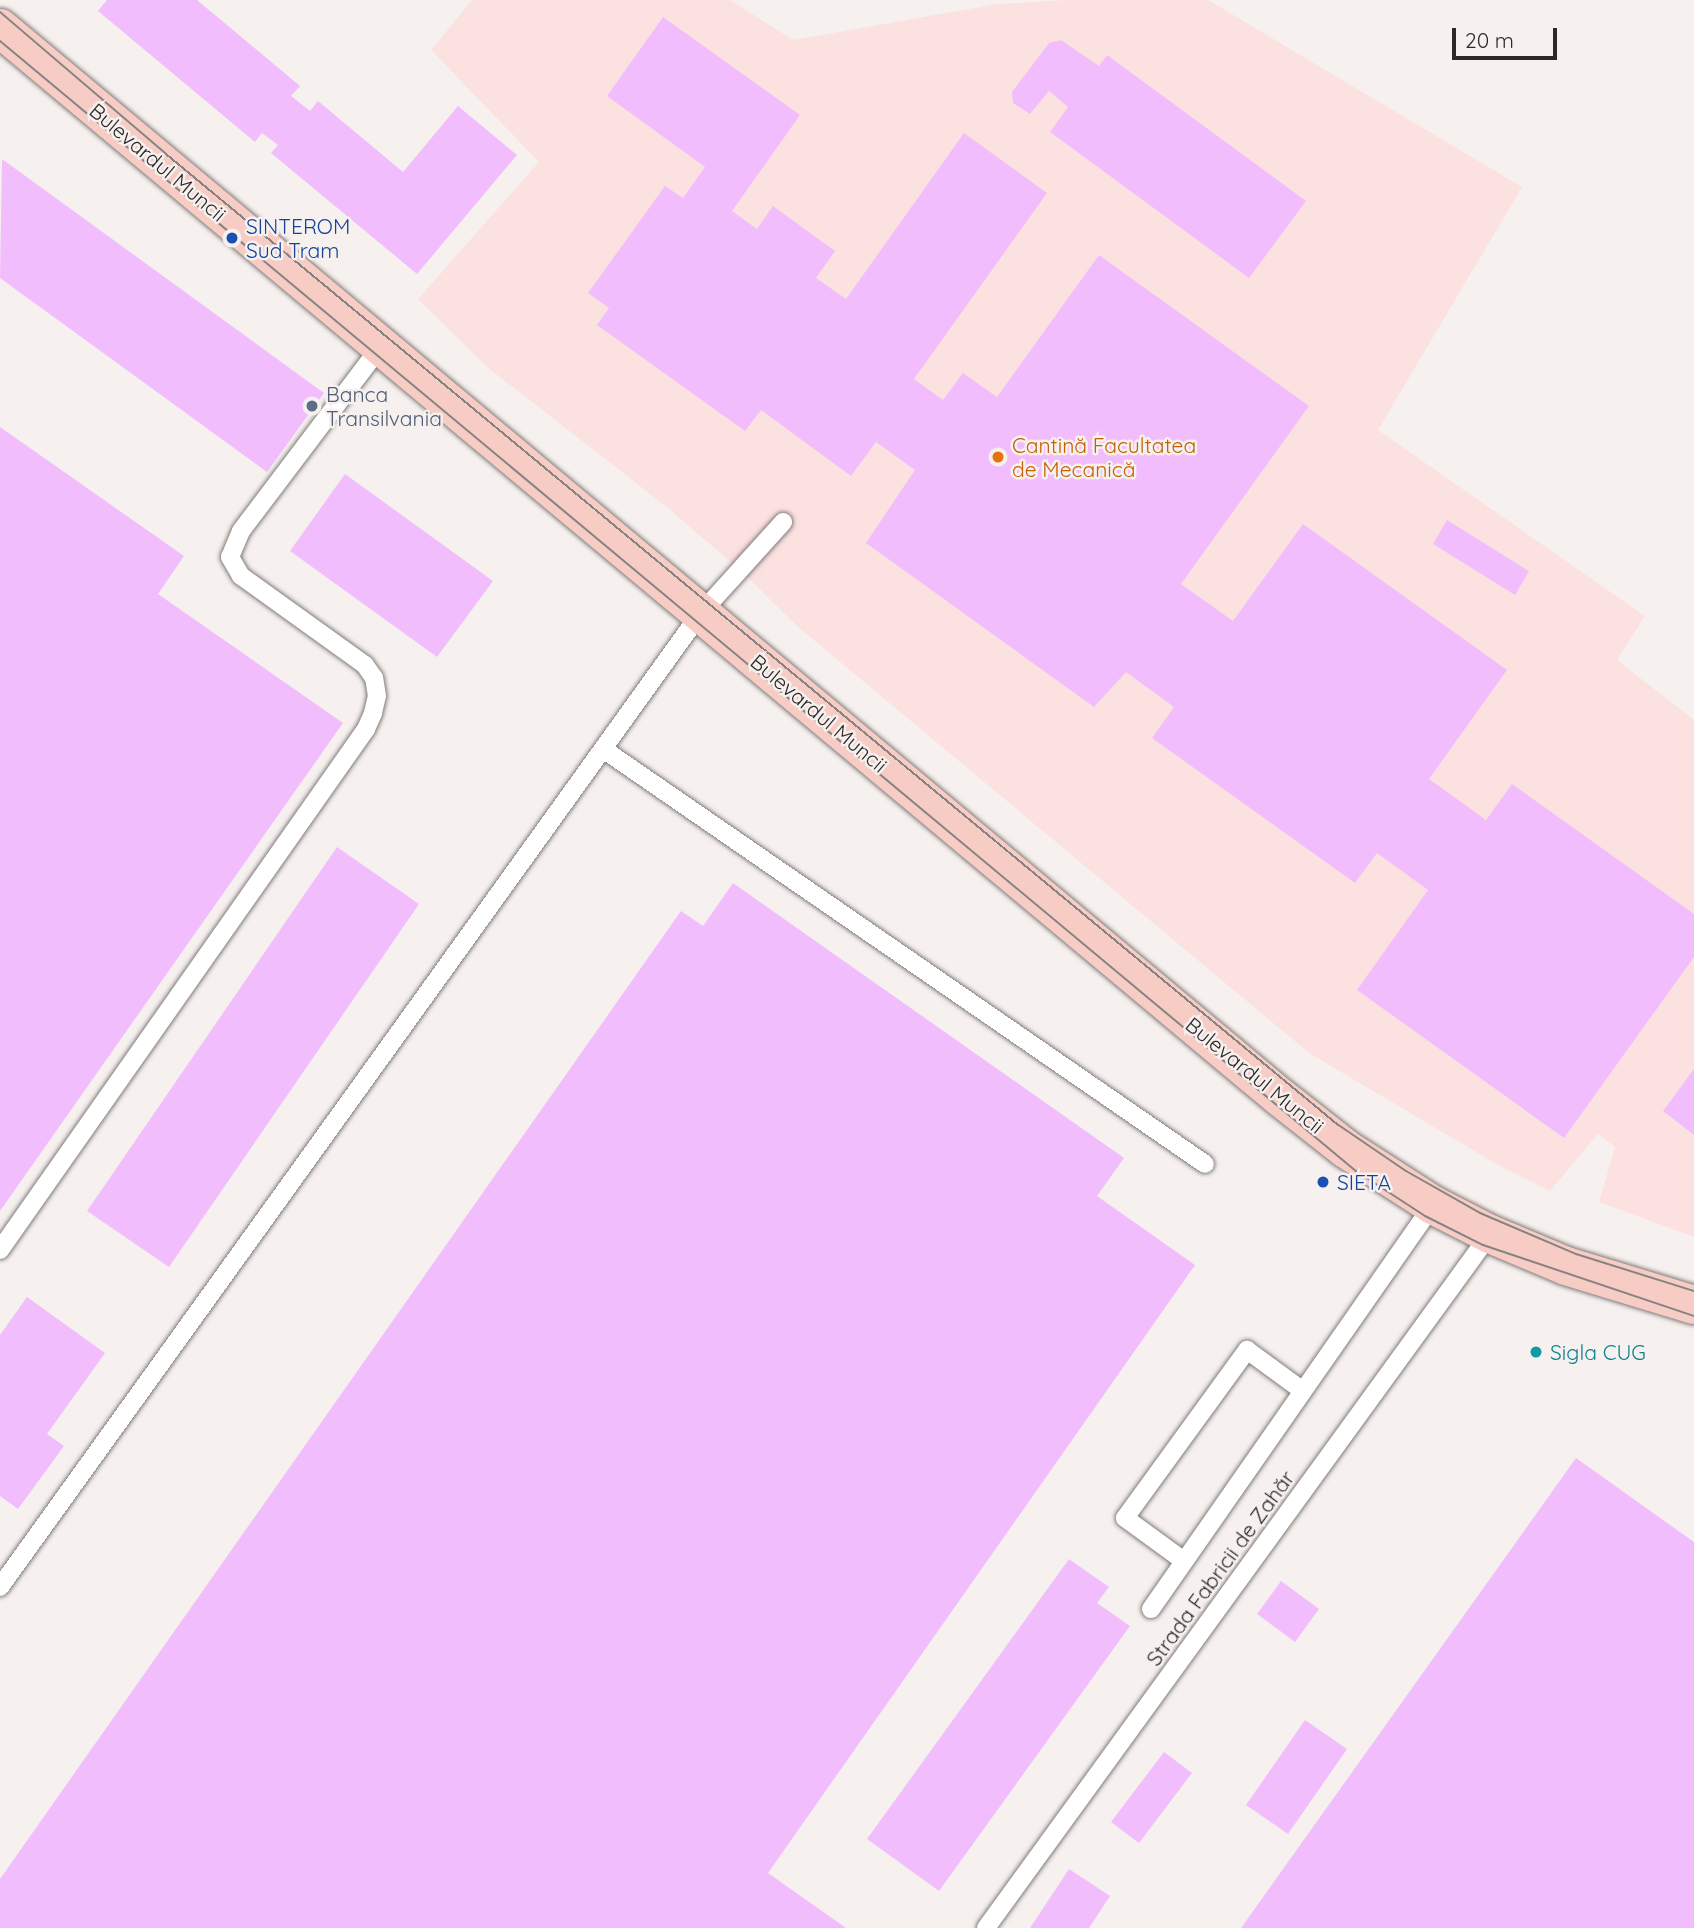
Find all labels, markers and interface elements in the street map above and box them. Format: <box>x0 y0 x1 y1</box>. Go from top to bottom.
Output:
scale bar <box>1456 14 1561 58</box>
text: 20 m <box>1465 27 1514 53</box>
street label: Bulevardul Muncii <box>85 98 231 226</box>
place label: SINTEROM Sud Tram <box>246 213 350 263</box>
marker: SINTEROM Sud Tram <box>224 230 240 246</box>
place label: Banca Transilvania <box>326 381 442 431</box>
marker: Banca Transilvania <box>304 398 320 414</box>
place label: Cantină Facultatea de Mecanică <box>1012 432 1196 482</box>
marker: Cantină Facultatea de Mecanică <box>990 449 1006 465</box>
street label: Bulevardul Muncii <box>746 649 892 777</box>
street label: Bulevardul Muncii <box>1181 1012 1329 1138</box>
place label: SIETA <box>1337 1169 1391 1195</box>
marker: SIETA <box>1315 1174 1331 1190</box>
place label: Sigla CUG <box>1550 1339 1646 1365</box>
marker: Sigla CUG <box>1528 1344 1544 1360</box>
street label: Strada Fabricii de Zahăr <box>1141 1466 1299 1670</box>

